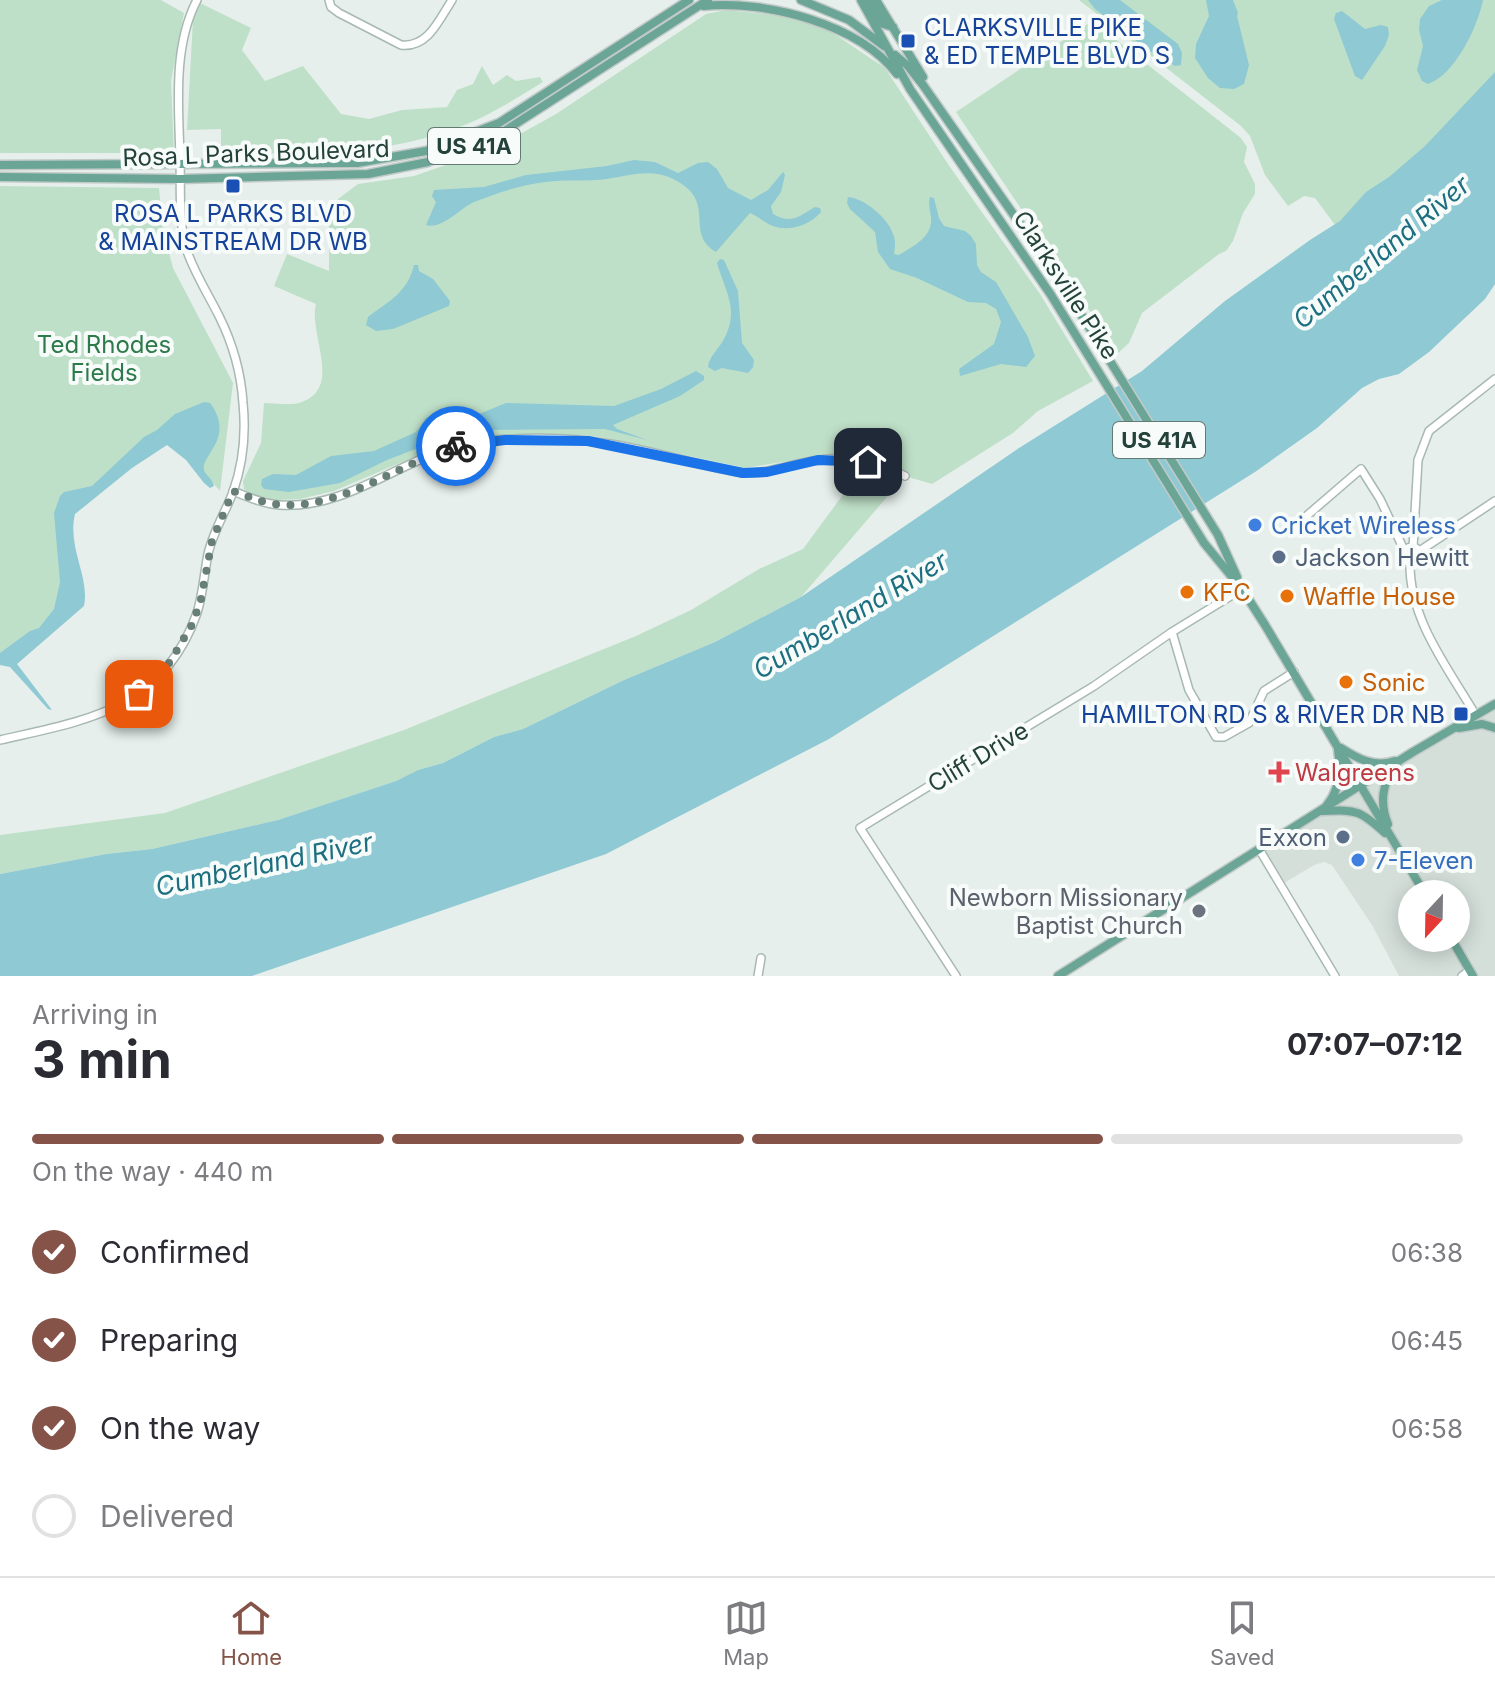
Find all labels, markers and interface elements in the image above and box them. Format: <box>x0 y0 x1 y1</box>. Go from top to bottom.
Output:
place label: CLARKSVILLE PIKE & ED TEMPLE BLVD S <box>924 13 1170 70</box>
marker: CLARKSVILLE PIKE & ED TEMPLE BLVD S <box>899 32 917 50</box>
road number: US 41A <box>428 128 520 164</box>
street label: Rosa L Parks Boulevard <box>122 134 390 172</box>
water label: Cumberland River <box>1286 168 1477 335</box>
marker: ROSA L PARKS BLVD & MAINSTREAM DR WB <box>224 177 242 195</box>
place label: ROSA L PARKS BLVD & MAINSTREAM DR WB <box>98 199 368 256</box>
street label: Clarksville Pike <box>1007 205 1125 365</box>
park label: Ted Rhodes Fields <box>37 330 171 387</box>
courier <box>416 406 496 486</box>
road number: US 41A <box>1113 422 1205 458</box>
icon: bike <box>434 424 478 468</box>
pin <box>834 428 902 496</box>
icon: home <box>846 440 890 484</box>
place label: Cricket Wireless <box>1271 511 1456 540</box>
marker: Cricket Wireless <box>1246 516 1264 534</box>
place label: Jackson Hewitt <box>1295 543 1469 572</box>
water label: Cumberland River <box>747 544 954 685</box>
marker: Jackson Hewitt <box>1270 548 1288 566</box>
place label: KFC <box>1203 578 1251 607</box>
place label: Waffle House <box>1303 582 1455 611</box>
marker: KFC <box>1178 583 1196 601</box>
marker: Waffle House <box>1278 587 1296 605</box>
pin <box>105 660 173 728</box>
place label: Sonic <box>1362 668 1426 697</box>
icon: bag <box>117 672 161 716</box>
marker: Sonic <box>1337 673 1355 691</box>
place label: HAMILTON RD S & RIVER DR NB <box>1081 700 1445 729</box>
marker: HAMILTON RD S & RIVER DR NB <box>1452 705 1470 723</box>
street label: Cliff Drive <box>922 716 1034 798</box>
place label: Walgreens <box>1295 758 1415 787</box>
marker: Walgreens <box>1270 763 1288 781</box>
place label: Exxon <box>1258 823 1327 852</box>
water label: Cumberland River <box>153 826 376 902</box>
marker: Exxon <box>1334 828 1352 846</box>
place label: 7-Eleven <box>1374 846 1474 875</box>
marker: 7-Eleven <box>1349 851 1367 869</box>
north arrow <box>1398 880 1470 952</box>
map controls <box>1398 880 1470 952</box>
place label: Newborn Missionary Baptist Church <box>949 883 1183 940</box>
marker: Newborn Missionary Baptist Church <box>1190 902 1208 920</box>
text: Arriving in <box>32 999 158 1030</box>
text: 07:07–07:12 <box>1287 1026 1463 1062</box>
text: 3 min <box>32 1028 172 1091</box>
text: On the way · 440 m <box>32 1156 273 1187</box>
icon: check <box>32 1230 76 1274</box>
text: Confirmed <box>100 1234 250 1270</box>
text: 06:38 <box>1391 1237 1463 1268</box>
icon: check <box>32 1318 76 1362</box>
text: Preparing <box>100 1322 238 1358</box>
text: 06:45 <box>1390 1325 1463 1356</box>
icon: check <box>32 1406 76 1450</box>
text: On the way <box>100 1410 260 1446</box>
text: 06:58 <box>1391 1413 1463 1444</box>
text: Delivered <box>100 1498 234 1534</box>
tab: Home <box>221 1596 282 1670</box>
tab: Map <box>723 1596 769 1670</box>
tab: Saved <box>1210 1596 1274 1670</box>

